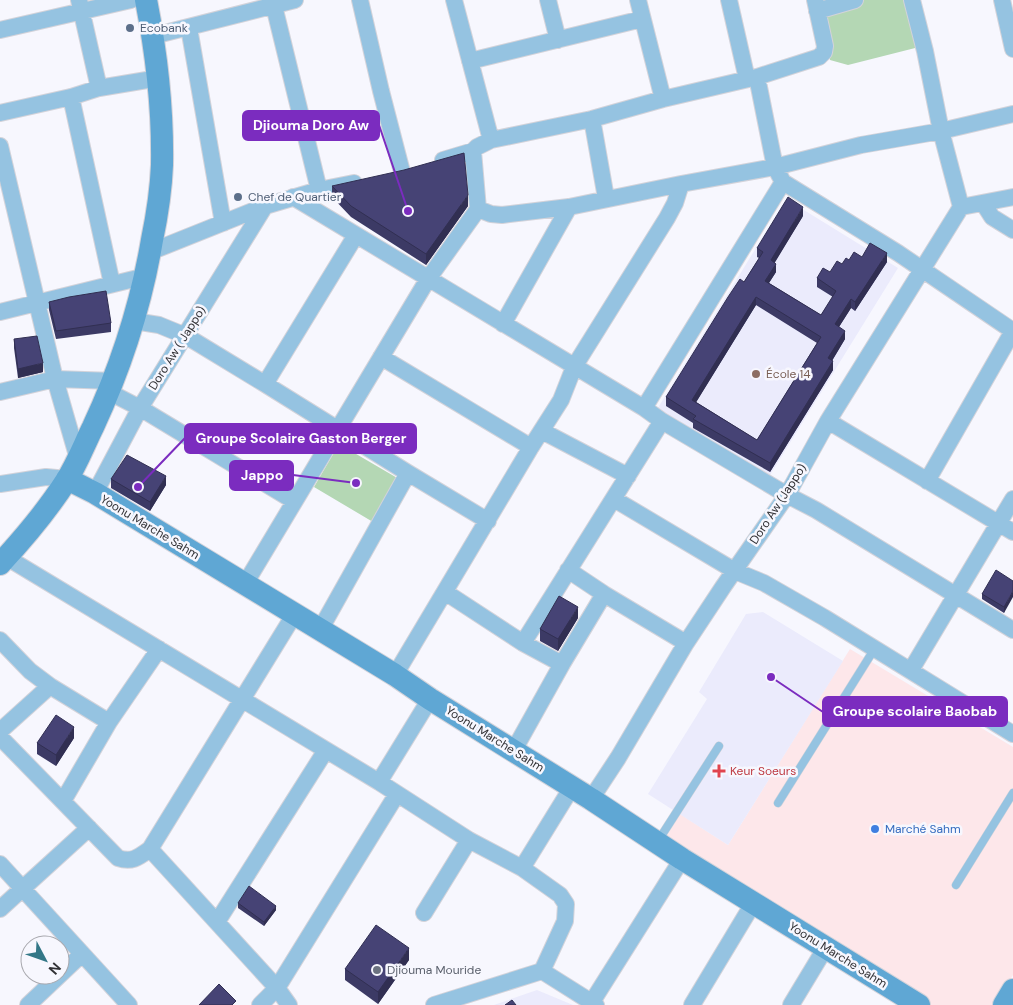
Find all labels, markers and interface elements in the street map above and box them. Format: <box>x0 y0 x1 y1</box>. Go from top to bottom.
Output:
place label: Ecobank <box>140 20 188 36</box>
marker: Ecobank <box>124 22 136 34</box>
callout: Djiouma Doro Aw <box>243 111 379 140</box>
text: Djiouma Doro Aw <box>253 116 370 134</box>
place label: Chef de Quartier <box>248 189 342 205</box>
marker: Chef de Quartier <box>232 191 244 203</box>
street label: Doro Aw ( Jappo) <box>145 303 209 393</box>
place label: École 14 <box>766 366 810 382</box>
marker: École 14 <box>750 368 762 380</box>
callout: Groupe Scolaire Gaston Berger <box>185 424 416 453</box>
text: Groupe Scolaire Gaston Berger <box>196 429 407 447</box>
callout: Jappo <box>230 461 293 490</box>
street label: Doro Aw (Jappo) <box>746 461 810 547</box>
text: Jappo <box>241 466 283 484</box>
street label: Yoonu Marche Sahm <box>98 491 202 563</box>
callout: Groupe scolaire Baobab <box>823 697 1007 726</box>
street label: Yoonu Marche Sahm <box>443 702 547 776</box>
text: Groupe scolaire Baobab <box>833 702 997 720</box>
place label: Keur Soeurs <box>730 763 796 779</box>
marker: Keur Soeurs <box>712 764 726 778</box>
place label: Marché Sahm <box>885 821 961 837</box>
marker: Marché Sahm <box>869 823 881 835</box>
street label: Yoonu Marche Sahm <box>786 918 890 992</box>
north arrow <box>20 935 70 985</box>
text: N <box>45 959 65 978</box>
place label: Djiouma Mouride <box>387 962 481 978</box>
marker: Djiouma Mouride <box>371 964 383 976</box>

